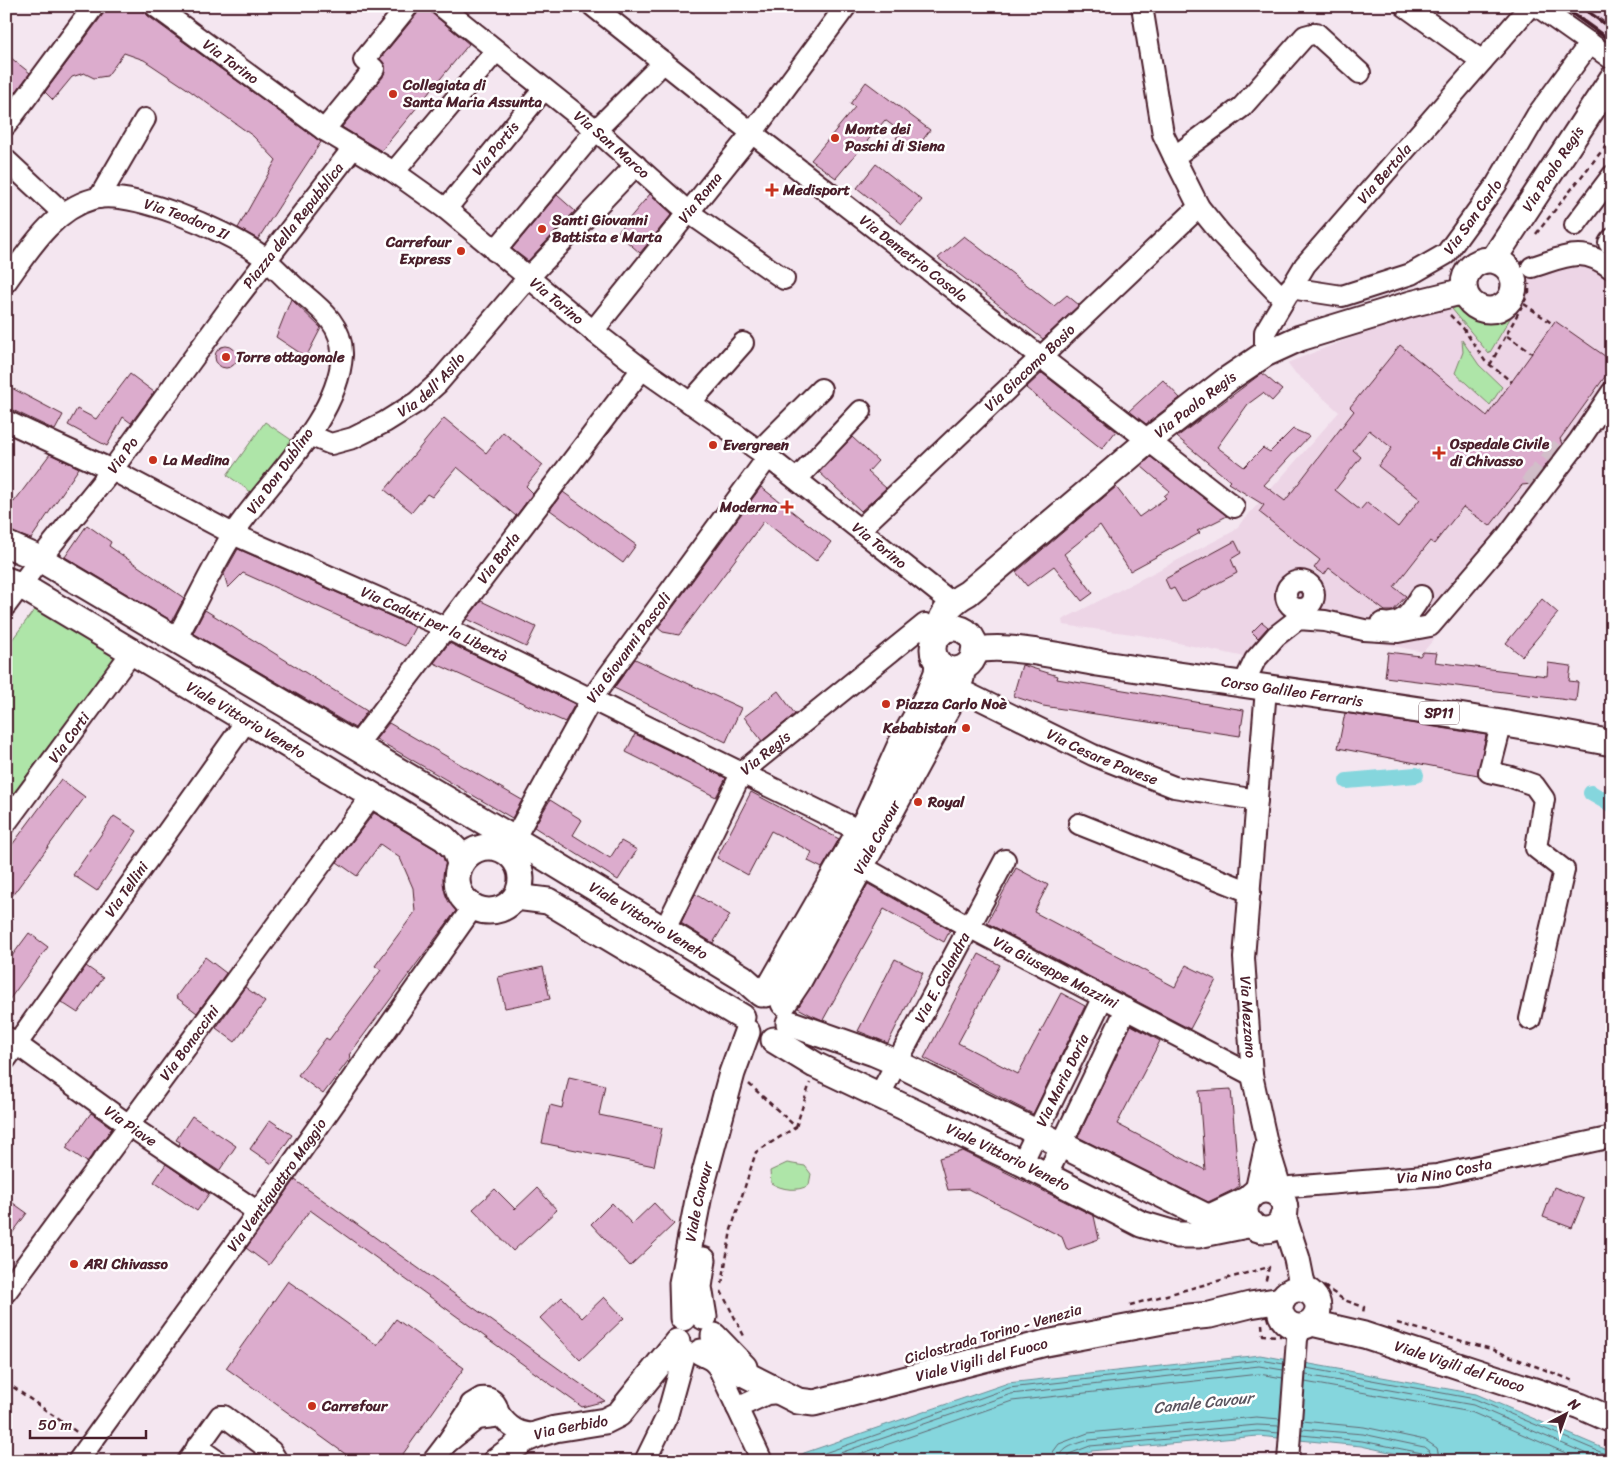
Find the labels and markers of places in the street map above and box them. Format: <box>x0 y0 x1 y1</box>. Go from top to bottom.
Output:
place label: Collegiata di Santa Maria Assunta <box>402 72 542 115</box>
marker: Collegiata di Santa Maria Assunta <box>387 88 399 100</box>
place label: Monte dei Paschi di Siena <box>844 116 945 159</box>
marker: Monte dei Paschi di Siena <box>829 132 841 144</box>
place label: Medisport <box>782 177 850 203</box>
marker: Medisport <box>765 183 779 197</box>
place label: Santi Giovanni Battista e Marta <box>551 207 662 250</box>
marker: Santi Giovanni Battista e Marta <box>536 223 548 235</box>
place label: Carrefour Express <box>385 229 453 272</box>
marker: Carrefour Express <box>455 245 467 257</box>
place label: Torre ottagonale <box>236 344 345 370</box>
marker: Torre ottagonale <box>220 351 232 363</box>
place label: Ospedale Civile di Chivasso <box>1449 431 1550 474</box>
place label: Evergreen <box>723 432 790 458</box>
marker: Evergreen <box>707 439 719 451</box>
marker: Ospedale Civile di Chivasso <box>1432 446 1446 460</box>
place label: La Medina <box>163 447 230 473</box>
marker: La Medina <box>147 454 159 466</box>
place label: Moderna <box>719 494 777 520</box>
marker: Moderna <box>781 501 793 513</box>
place label: Piazza Carlo Noè <box>896 691 1007 717</box>
marker: Piazza Carlo Noè <box>880 698 892 710</box>
place label: Kebabistan <box>882 715 957 741</box>
marker: Kebabistan <box>960 722 972 734</box>
place label: Royal <box>927 789 965 815</box>
marker: Royal <box>912 796 924 808</box>
place label: ARI Chivasso <box>83 1251 168 1277</box>
marker: ARI Chivasso <box>68 1258 80 1270</box>
place label: Carrefour <box>321 1393 389 1419</box>
marker: Carrefour <box>306 1400 318 1412</box>

